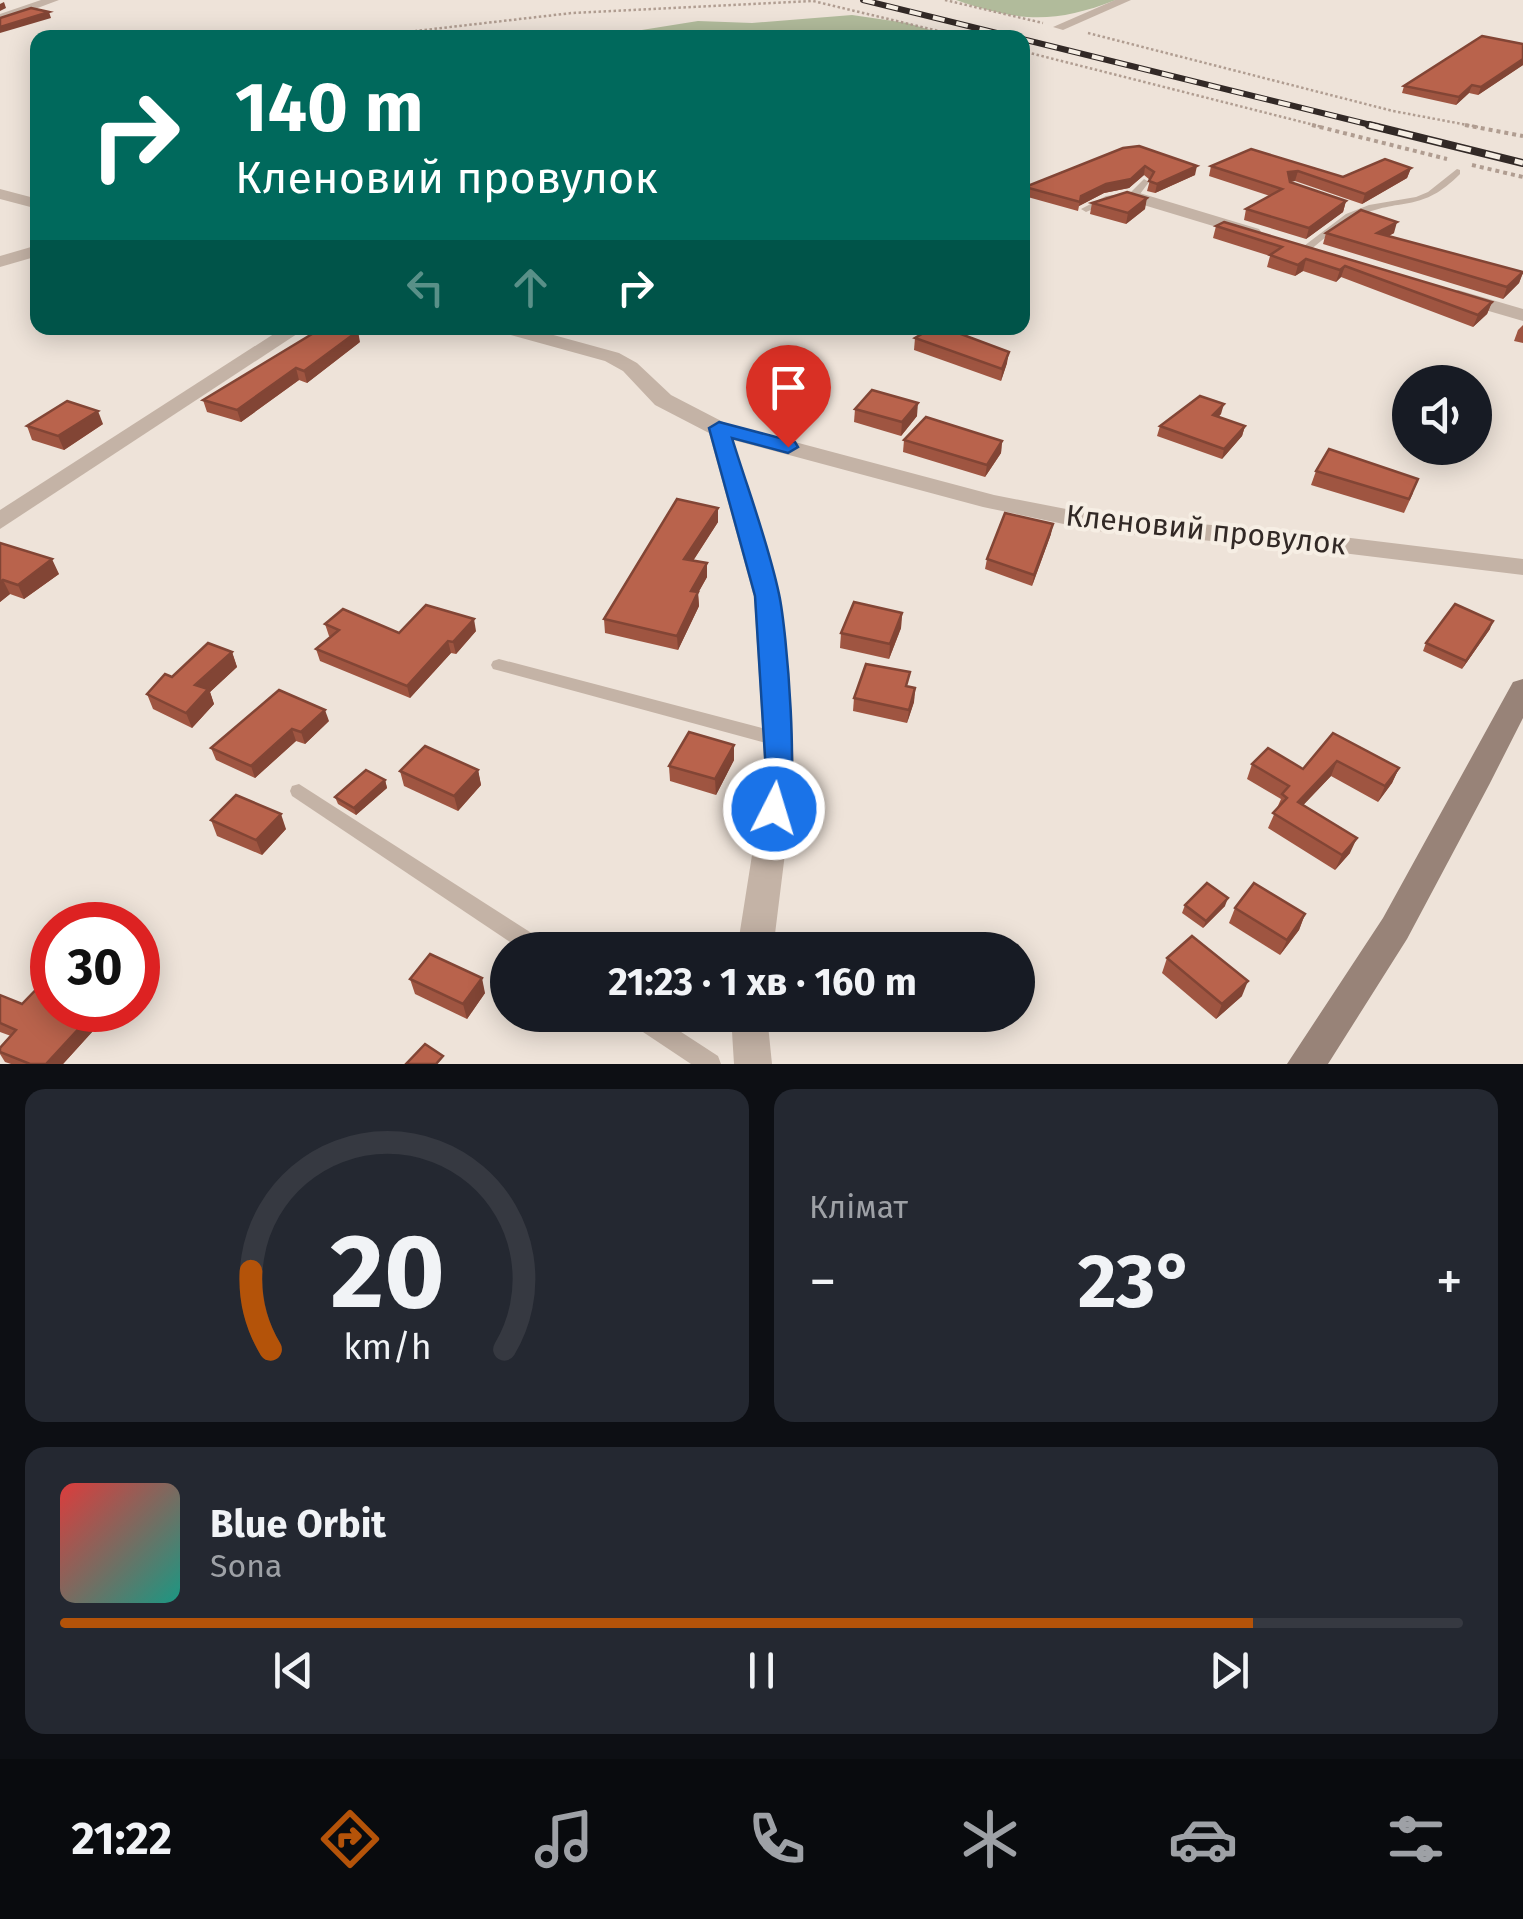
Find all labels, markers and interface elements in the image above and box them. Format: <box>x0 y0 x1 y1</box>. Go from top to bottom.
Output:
text: 140 m <box>235 66 424 150</box>
icon: right <box>70 70 200 200</box>
text: Кленовий провулок <box>235 151 658 205</box>
icon: left <box>398 260 453 315</box>
icon: ahead <box>503 260 558 315</box>
icon: right <box>608 260 663 315</box>
pin <box>746 345 831 448</box>
icon: arrive <box>761 360 816 415</box>
map controls <box>1392 365 1492 465</box>
button: sound <box>1392 365 1492 465</box>
street label: Кленовий провулок <box>1064 497 1348 563</box>
position arrow <box>722 757 826 861</box>
speed limit sign: 30 <box>30 902 160 1032</box>
text: 21:23 · 1 хв · 160 m <box>608 959 917 1005</box>
text: Клімат <box>809 1188 908 1226</box>
text: 20 <box>330 1210 444 1335</box>
text: 23° <box>1078 1237 1194 1327</box>
text: − <box>809 1249 837 1315</box>
text: + <box>1436 1249 1463 1315</box>
text: km/h <box>343 1326 431 1368</box>
text: Blue Orbit <box>210 1501 386 1547</box>
text: Sona <box>210 1547 282 1585</box>
icon: previous <box>266 1643 321 1698</box>
icon: pause <box>734 1643 789 1698</box>
icon: next <box>1202 1643 1257 1698</box>
icon: directions <box>315 1804 385 1874</box>
icon: music <box>529 1804 599 1874</box>
icon: phone <box>742 1804 812 1874</box>
icon: climate <box>955 1804 1025 1874</box>
icon: car <box>1168 1804 1238 1874</box>
icon: filters <box>1381 1804 1451 1874</box>
text: 21:22 <box>72 1812 172 1866</box>

